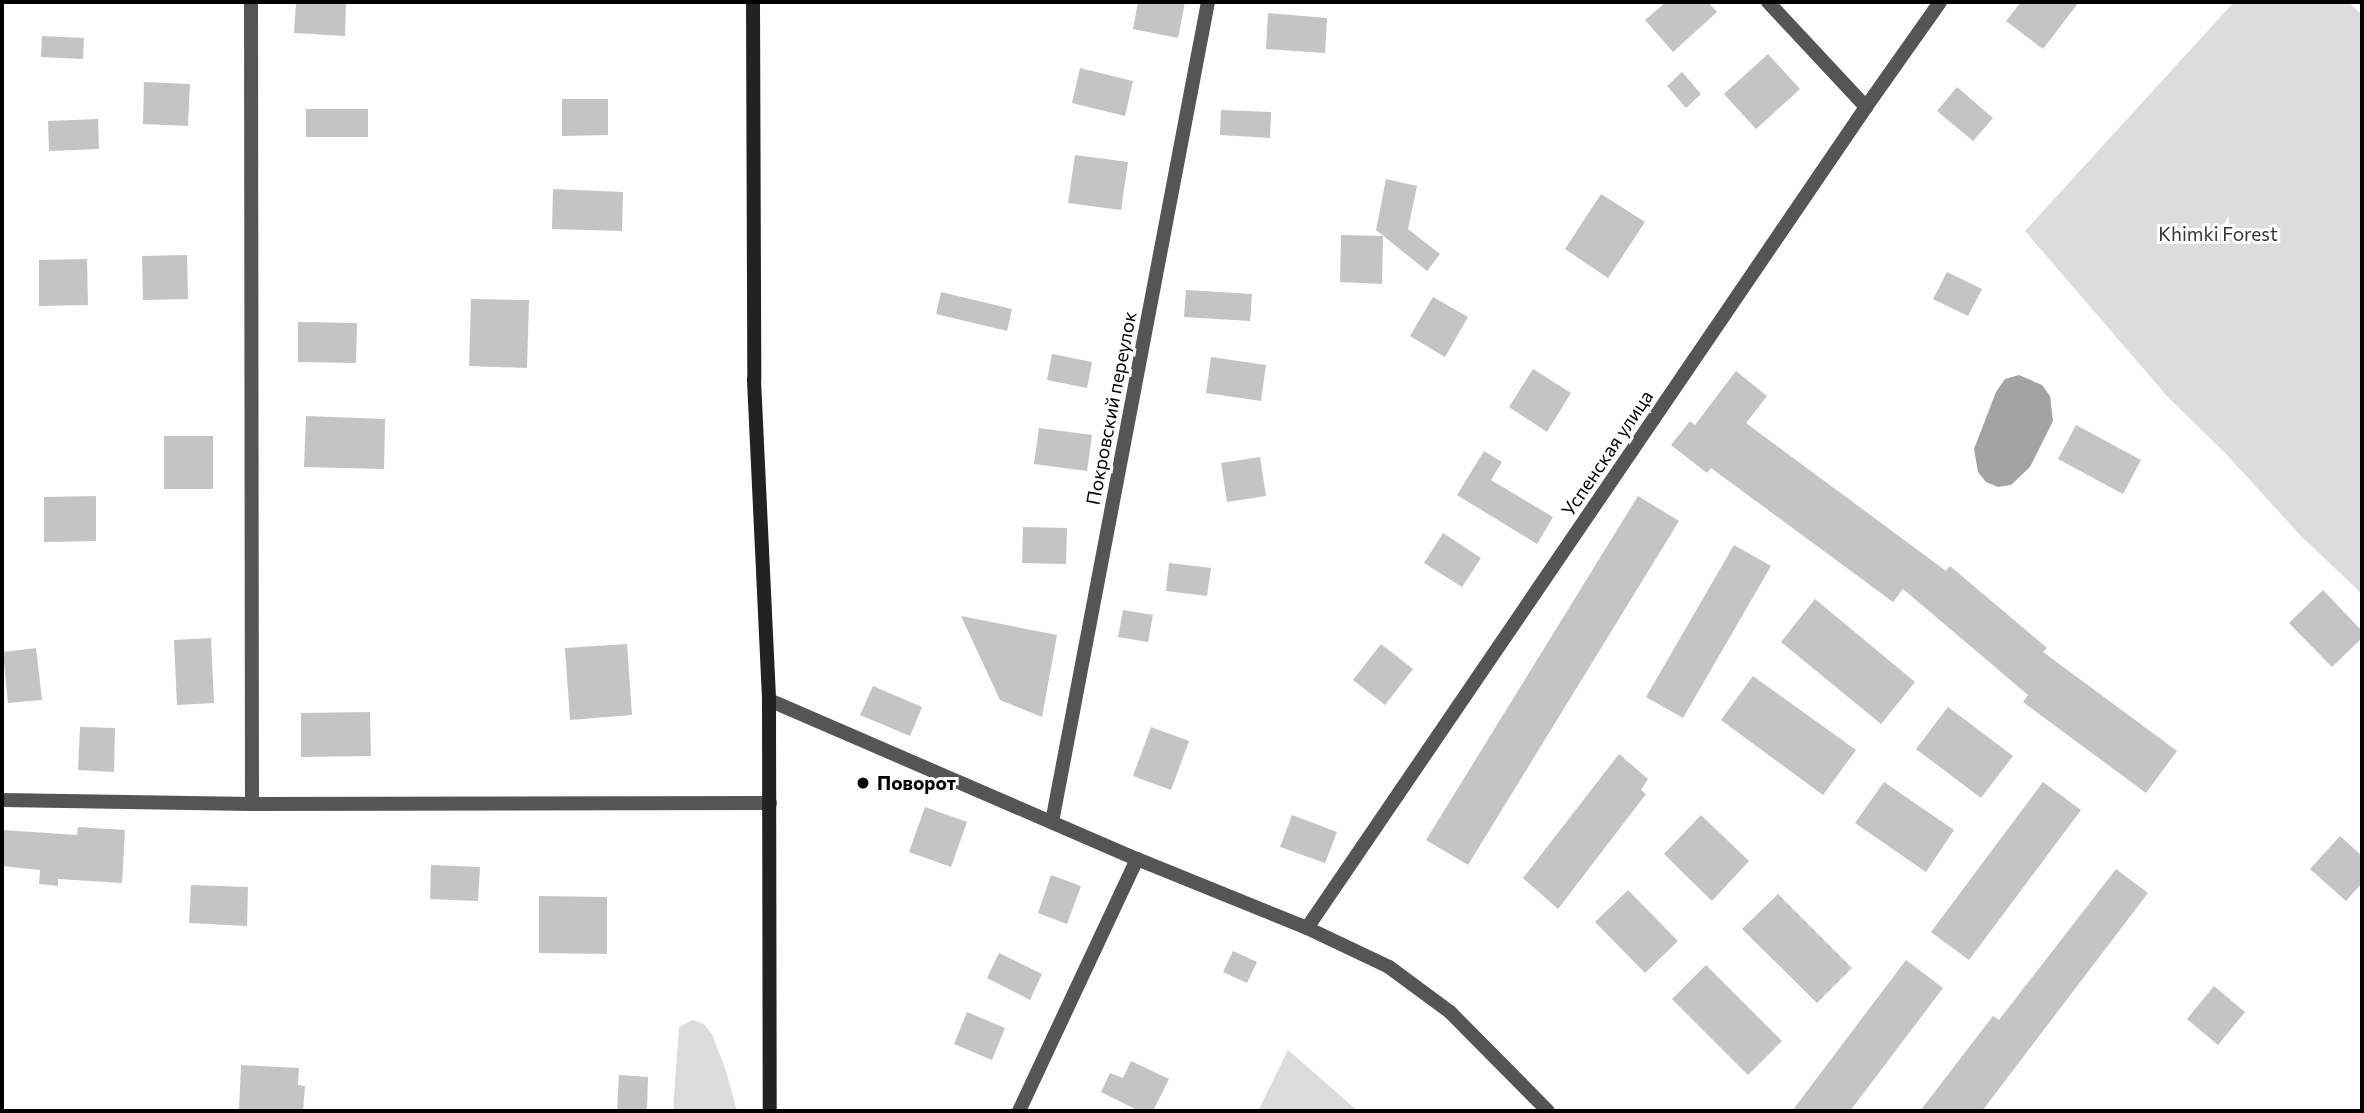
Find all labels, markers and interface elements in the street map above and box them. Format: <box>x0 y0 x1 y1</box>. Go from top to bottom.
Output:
park label: Khimki Forest <box>2158 223 2278 245</box>
street label: Покровский переулок <box>1081 309 1141 507</box>
street label: Успенская улица <box>1556 386 1658 520</box>
place label: Поворот <box>877 772 956 794</box>
marker: Поворот <box>855 775 871 791</box>

